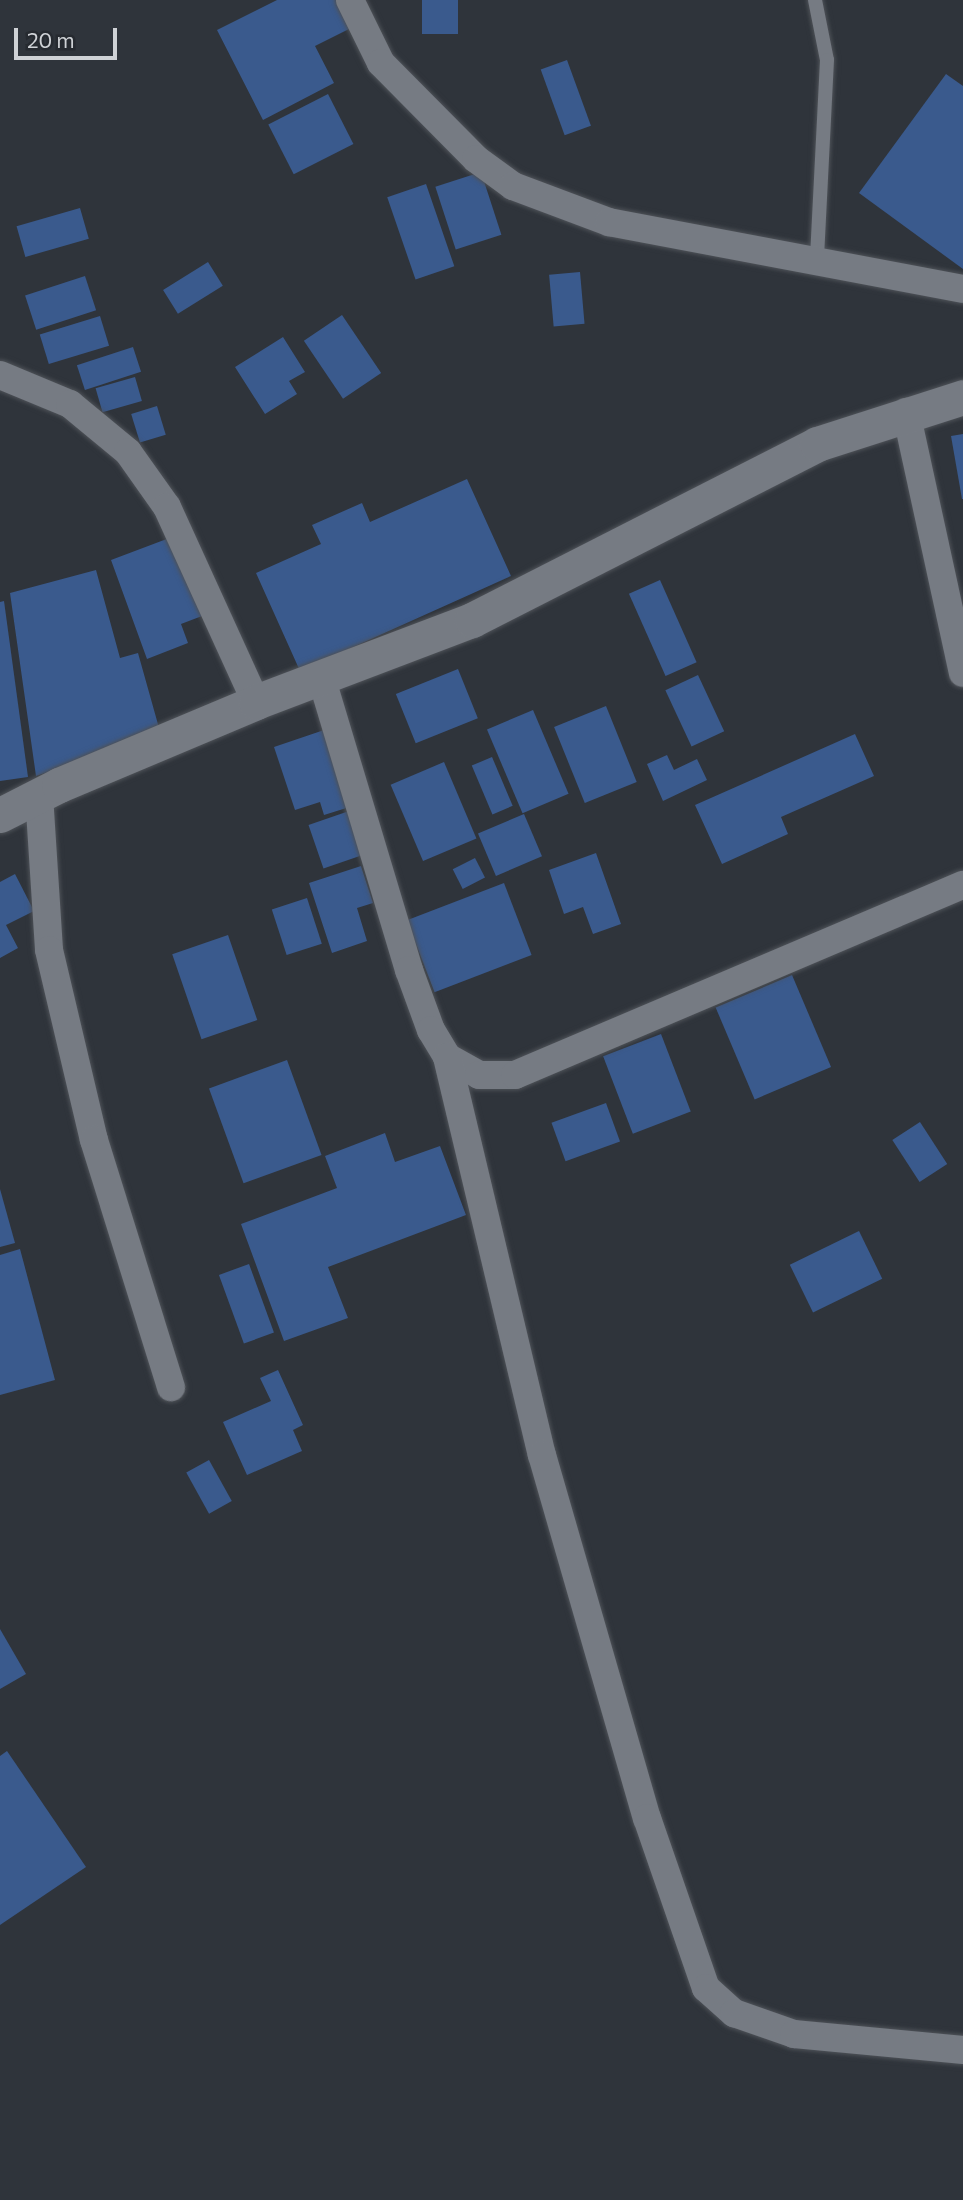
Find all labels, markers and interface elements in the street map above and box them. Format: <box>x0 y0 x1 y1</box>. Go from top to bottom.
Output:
scale bar <box>18 14 121 58</box>
text: 20 m <box>27 27 75 52</box>

